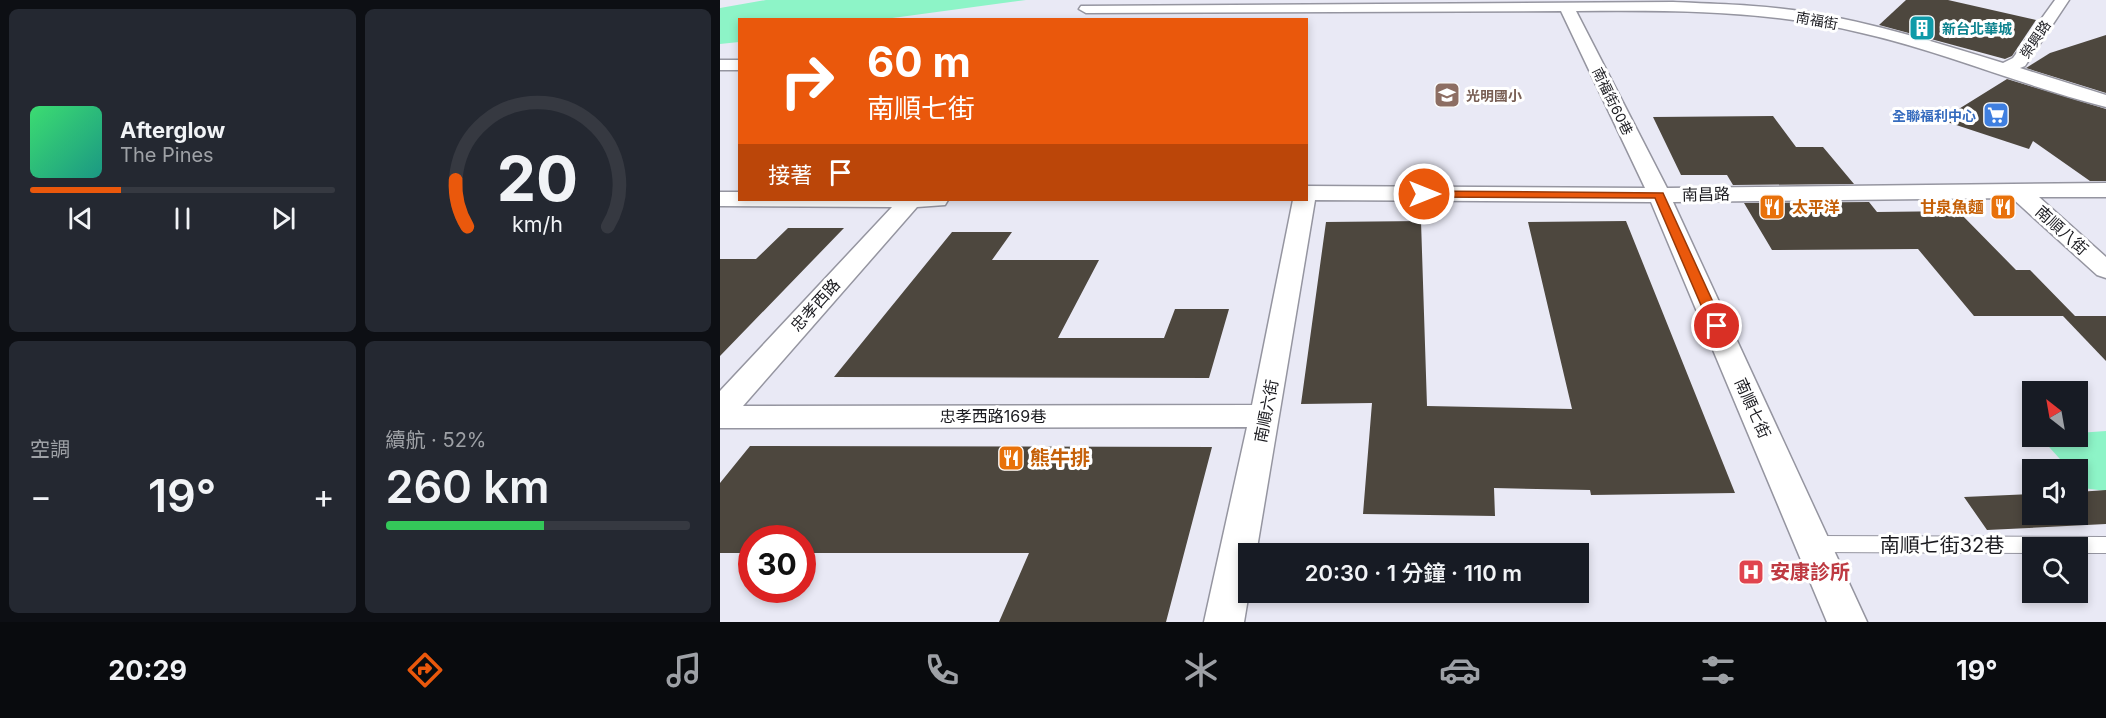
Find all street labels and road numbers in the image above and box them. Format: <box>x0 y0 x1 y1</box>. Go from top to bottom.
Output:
street label: 南福街 <box>1795 8 1839 32</box>
street label: 榮興路 <box>2016 17 2054 61</box>
street label: 南福街60巷 <box>1589 64 1637 138</box>
street label: 南昌路 <box>1682 184 1730 204</box>
street label: 南順八街 <box>2032 201 2092 259</box>
street label: 忠孝西路 <box>786 275 844 335</box>
street label: 南順七街 <box>1731 375 1775 441</box>
street label: 南順六街 <box>1250 378 1282 444</box>
street label: 忠孝西路169巷 <box>940 406 1046 426</box>
street label: 南順七街32巷 <box>1880 533 2004 557</box>

